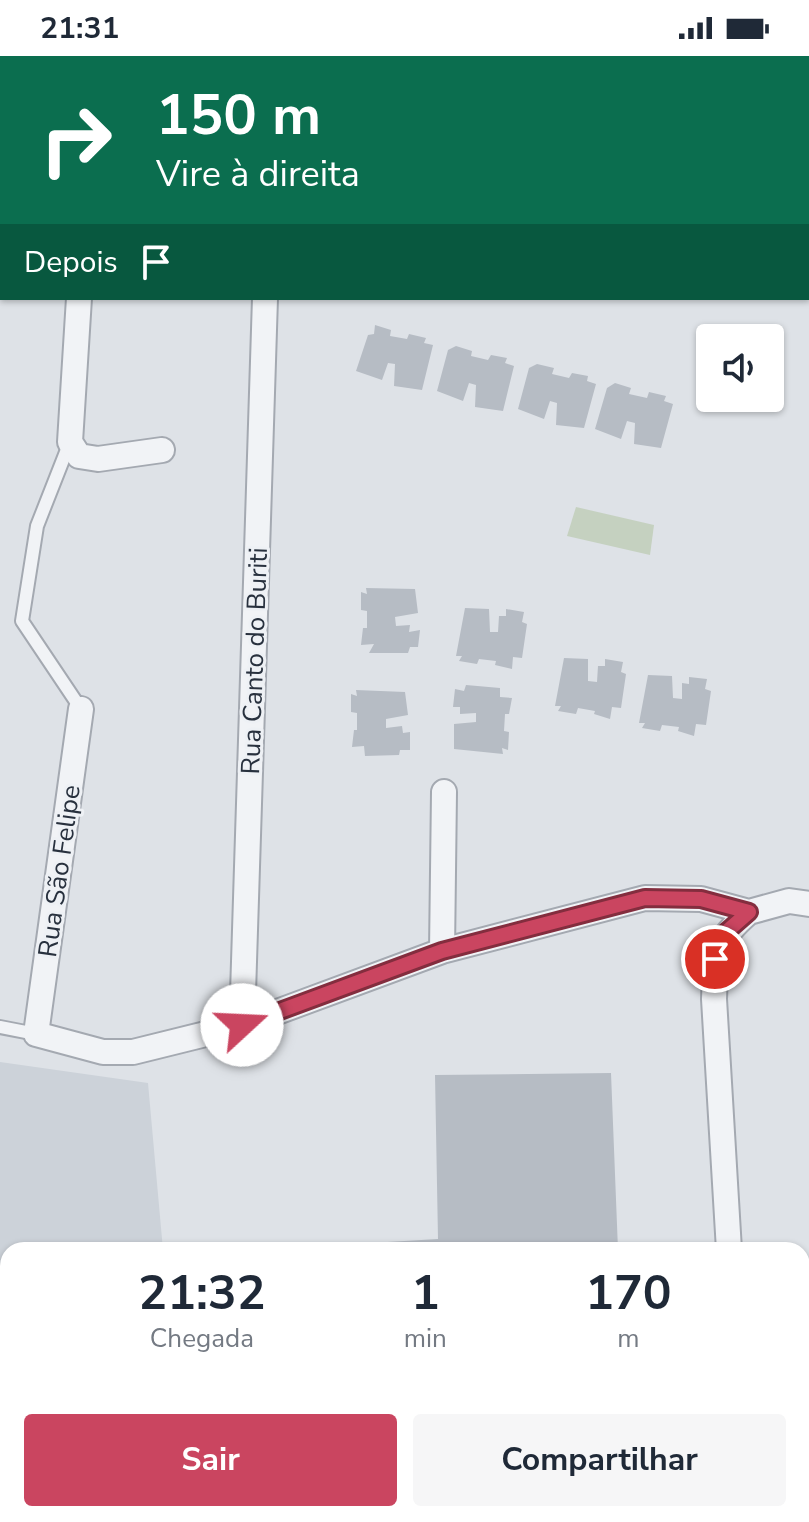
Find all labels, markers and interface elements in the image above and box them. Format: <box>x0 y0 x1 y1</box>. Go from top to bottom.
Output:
text: 21:31 <box>40 8 119 49</box>
text: 150 m <box>156 77 321 154</box>
icon: right <box>24 88 128 192</box>
text: Vire à direita <box>156 150 360 199</box>
icon: arrive <box>134 240 178 284</box>
text: Depois <box>24 242 118 283</box>
map controls <box>696 324 784 412</box>
button: sound <box>696 324 784 412</box>
street label: Rua Canto do Buriti <box>233 547 276 775</box>
street label: Rua São Felipe <box>30 783 89 959</box>
pin <box>681 925 749 993</box>
icon: arrive <box>693 937 737 981</box>
position arrow <box>200 983 284 1067</box>
text: 21:32 <box>138 1260 265 1326</box>
text: 1 <box>411 1260 440 1326</box>
text: 170 <box>585 1260 672 1326</box>
text: Chegada <box>150 1321 254 1356</box>
text: min <box>404 1321 447 1356</box>
text: m <box>617 1321 640 1356</box>
button: Sair <box>24 1414 397 1506</box>
button: Compartilhar <box>413 1414 786 1506</box>

